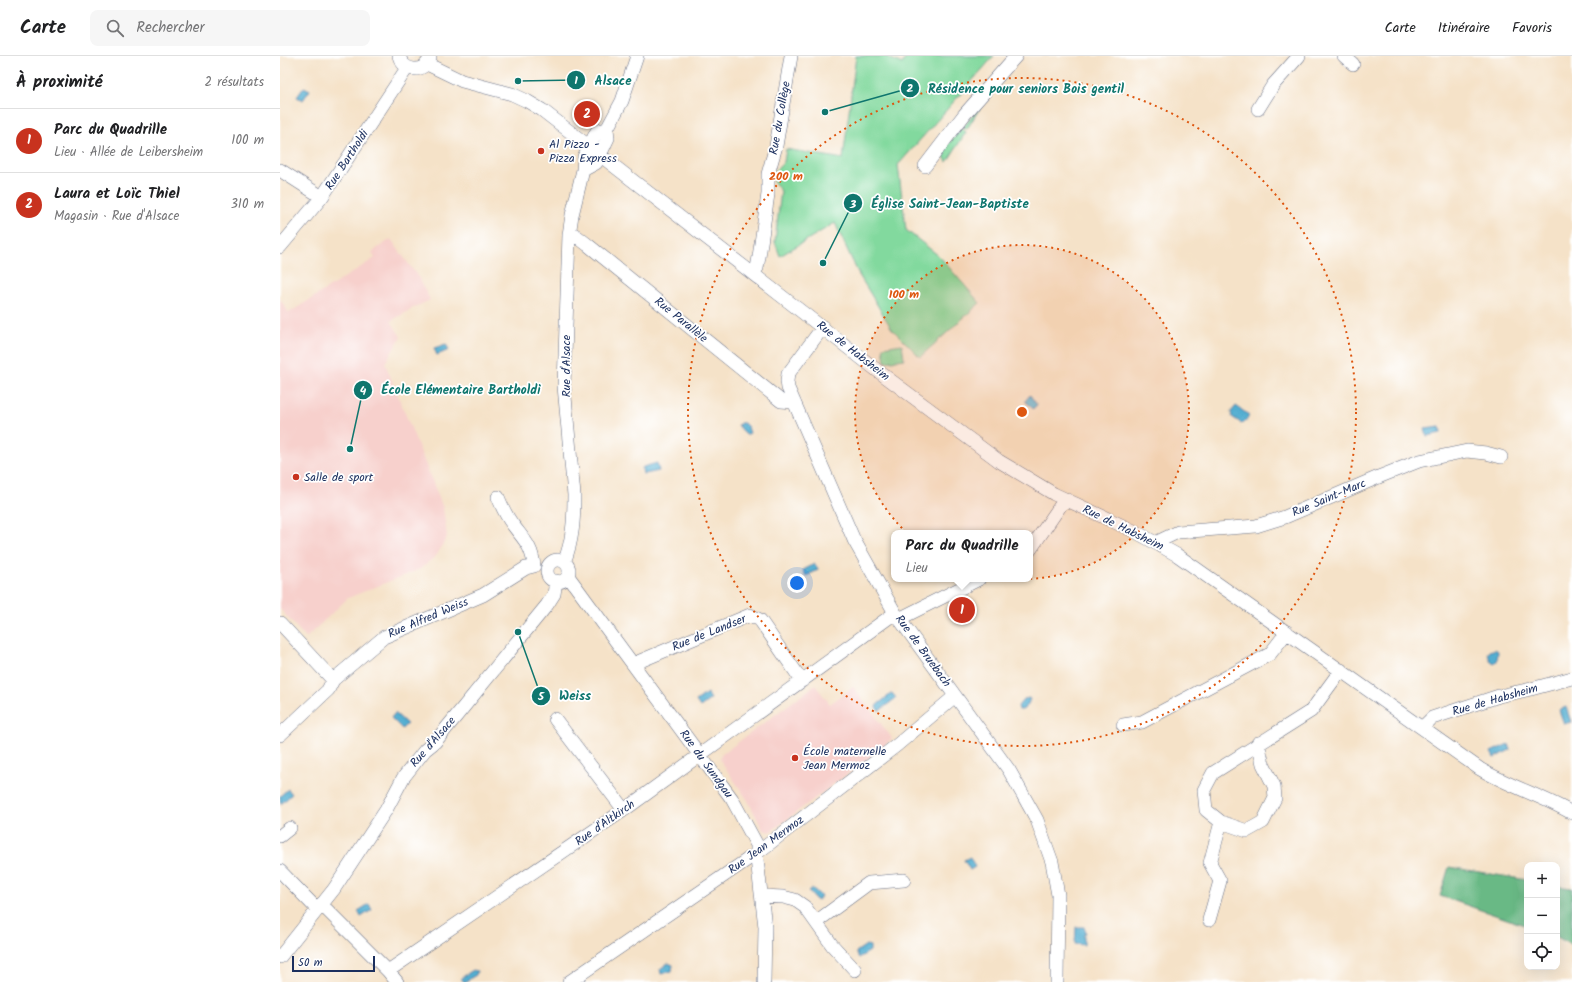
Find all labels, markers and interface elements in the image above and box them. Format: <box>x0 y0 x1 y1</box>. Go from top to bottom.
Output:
search box <box>90 10 370 46</box>
text: Carte <box>20 13 66 43</box>
text: Rechercher <box>136 16 205 40</box>
icon: search <box>104 17 126 39</box>
text: Carte <box>1384 17 1416 39</box>
text: Itinéraire <box>1438 17 1490 39</box>
text: Favoris <box>1512 17 1552 39</box>
callout: Alsace <box>566 68 639 93</box>
text: À proximité <box>16 69 103 96</box>
text: 1 <box>574 71 578 90</box>
text: Alsace <box>594 71 632 92</box>
text: 2 résultats <box>205 72 264 93</box>
callout: Résidence pour seniors Bois gentil <box>900 76 1132 101</box>
street label: Rue du Collège <box>764 79 796 156</box>
text: 2 <box>907 79 914 98</box>
text: Résidence pour seniors Bois gentil <box>928 79 1125 100</box>
pin: 2 <box>574 99 600 129</box>
text: Parc du Quadrille <box>54 118 167 142</box>
street label: Rue Bartholdi <box>320 125 374 194</box>
text: 1 <box>27 130 31 151</box>
text: 100 m <box>231 130 264 151</box>
place label: Al Pizzo - Pizza Express <box>549 135 617 168</box>
text: Lieu · Allée de Leibersheim <box>54 142 203 163</box>
marker: Al Pizzo - Pizza Express <box>536 146 546 156</box>
text: 200 m <box>769 167 803 186</box>
text: Laura et Loïc Thiel <box>54 182 180 206</box>
callout: Église Saint-Jean-Baptiste <box>843 191 1036 216</box>
text: 2 <box>25 194 33 215</box>
text: 310 m <box>230 194 264 215</box>
text: Église Saint-Jean-Baptiste <box>871 194 1029 215</box>
text: 3 <box>849 195 857 214</box>
text: Magasin · Rue d'Alsace <box>54 206 179 227</box>
text: 100 m <box>889 285 919 304</box>
street label: Rue Parallèle <box>650 292 712 348</box>
street label: Rue de Habsheim <box>812 316 894 386</box>
street label: Rue d'Alsace <box>557 334 576 397</box>
callout: École Elémentaire Bartholdi <box>353 377 548 402</box>
text: École Elémentaire Bartholdi <box>381 380 541 401</box>
text: 4 <box>360 381 367 400</box>
centre of rings <box>1015 405 1029 419</box>
place label: Salle de sport <box>304 468 374 487</box>
marker: Salle de sport <box>291 472 301 482</box>
street label: Rue Saint-Marc <box>1289 474 1369 522</box>
street label: Rue de Habsheim <box>1079 500 1167 556</box>
popup <box>891 530 1033 582</box>
text: Parc du Quadrille <box>905 534 1019 558</box>
text: Lieu <box>905 558 928 579</box>
your location <box>787 573 807 593</box>
street label: Rue Alfred Weiss <box>385 592 471 644</box>
pin: 1 <box>949 595 975 625</box>
street label: Rue de Landser <box>669 609 750 656</box>
street label: Rue de Bruebach <box>890 611 956 691</box>
street label: Rue de Habsheim <box>1450 679 1541 721</box>
callout: Weiss <box>531 683 599 708</box>
text: Weiss <box>559 686 591 707</box>
text: 5 <box>537 687 545 706</box>
street label: Rue d'Alsace <box>405 712 461 772</box>
street label: Rue du Sundgau <box>674 726 738 803</box>
place label: École maternelle Jean Mermoz <box>803 742 887 775</box>
marker: École maternelle Jean Mermoz <box>790 753 800 763</box>
street label: Rue d'Altkirch <box>571 795 639 851</box>
street label: Rue Jean Mermoz <box>724 811 808 879</box>
map controls <box>1524 862 1560 970</box>
button: + <box>1524 862 1560 898</box>
button: − <box>1524 898 1560 934</box>
button: locate <box>1524 934 1560 970</box>
scale bar <box>292 954 375 973</box>
text: 50 m <box>298 954 323 972</box>

